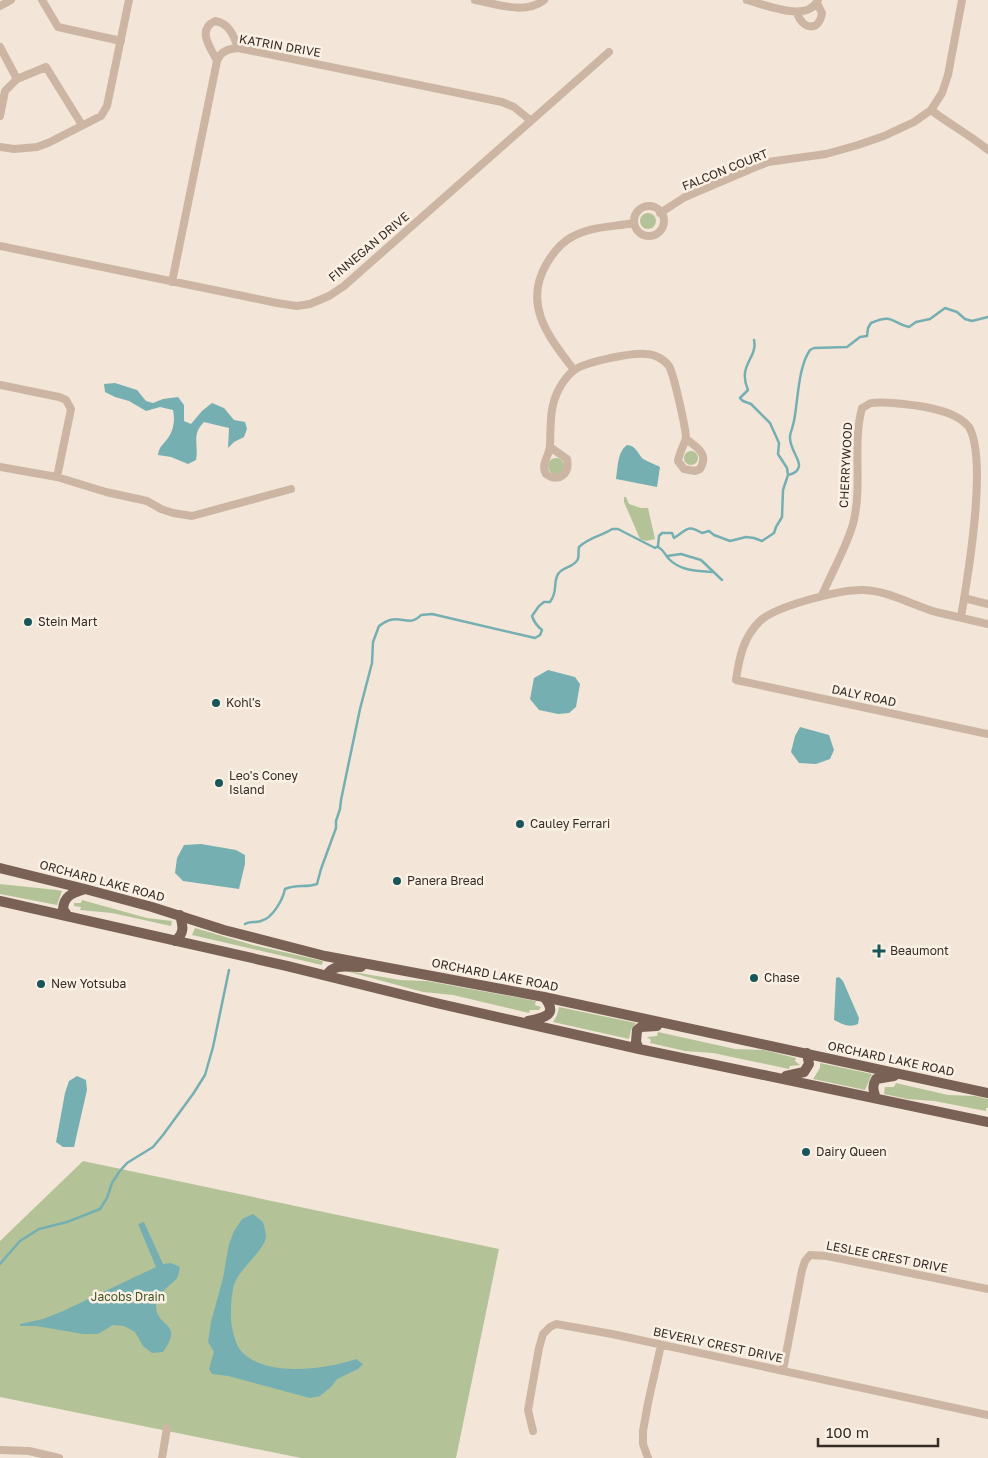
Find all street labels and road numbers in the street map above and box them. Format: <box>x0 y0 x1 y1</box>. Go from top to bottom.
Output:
street label: KATRIN DRIVE <box>238 31 322 60</box>
street label: FALCON COURT <box>680 145 770 194</box>
street label: FINNEGAN DRIVE <box>325 209 412 285</box>
street label: CHERRYWOOD <box>836 422 855 508</box>
street label: DALY ROAD <box>830 681 898 710</box>
street label: ORCHARD LAKE ROAD <box>38 857 166 904</box>
street label: ORCHARD LAKE ROAD <box>430 955 560 994</box>
street label: ORCHARD LAKE ROAD <box>826 1038 956 1079</box>
street label: LESLEE CREST DRIVE <box>825 1237 949 1276</box>
street label: BEVERLY CREST DRIVE <box>652 1323 784 1366</box>

